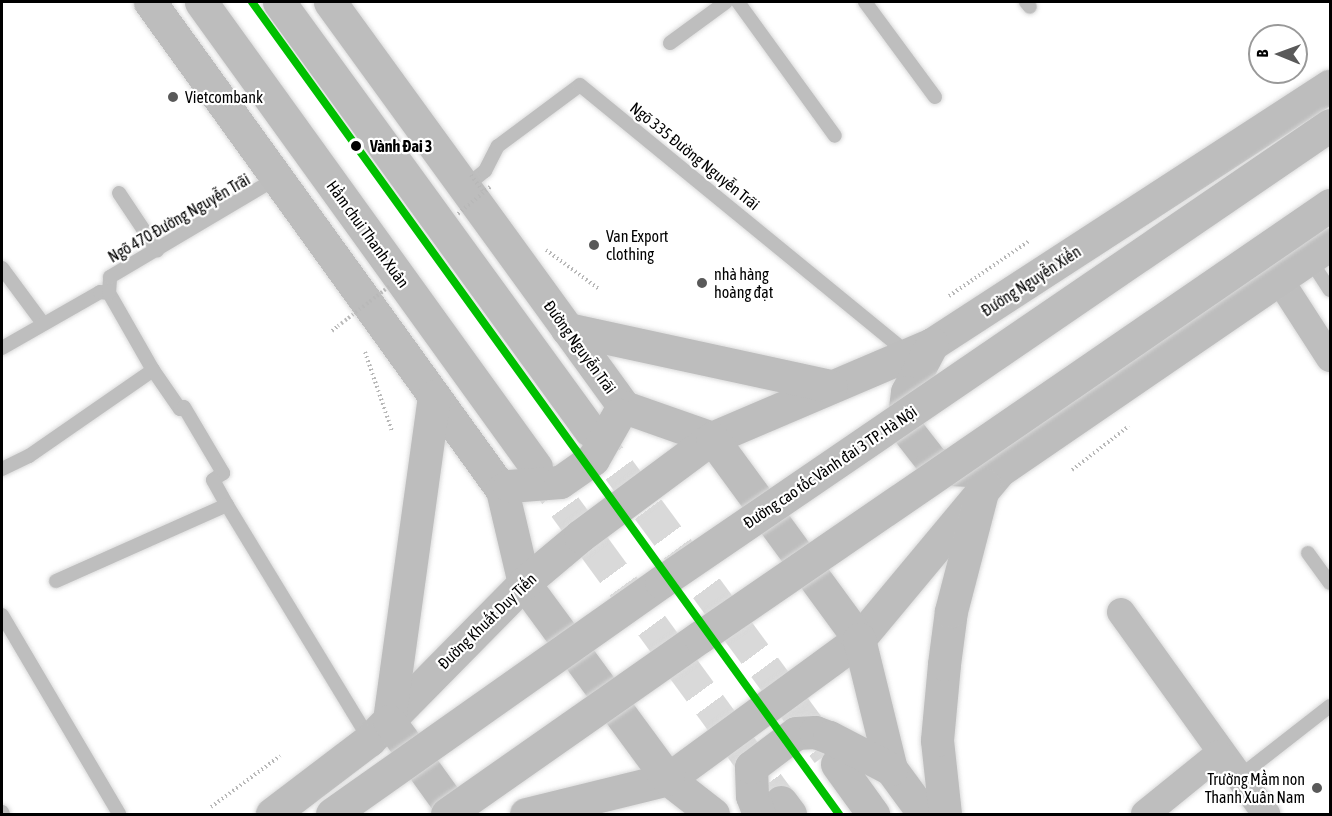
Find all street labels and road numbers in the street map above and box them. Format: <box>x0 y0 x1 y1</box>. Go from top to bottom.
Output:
street label: Ngõ 335 Đường Nguyễn Trãi <box>626 98 764 214</box>
street label: Ngõ 470 Đường Nguyễn Trãi <box>105 169 253 267</box>
street label: Hầm chui Thanh Xuân <box>323 177 413 291</box>
street label: Đường Nguyễn Xiển <box>978 242 1084 320</box>
street label: Đường Nguyễn Trãi <box>540 297 620 397</box>
street label: Đường cao tốc Vành đai 3 TP. Hà Nội <box>740 402 920 532</box>
street label: Đường Khuất Duy Tiến <box>434 569 540 673</box>

